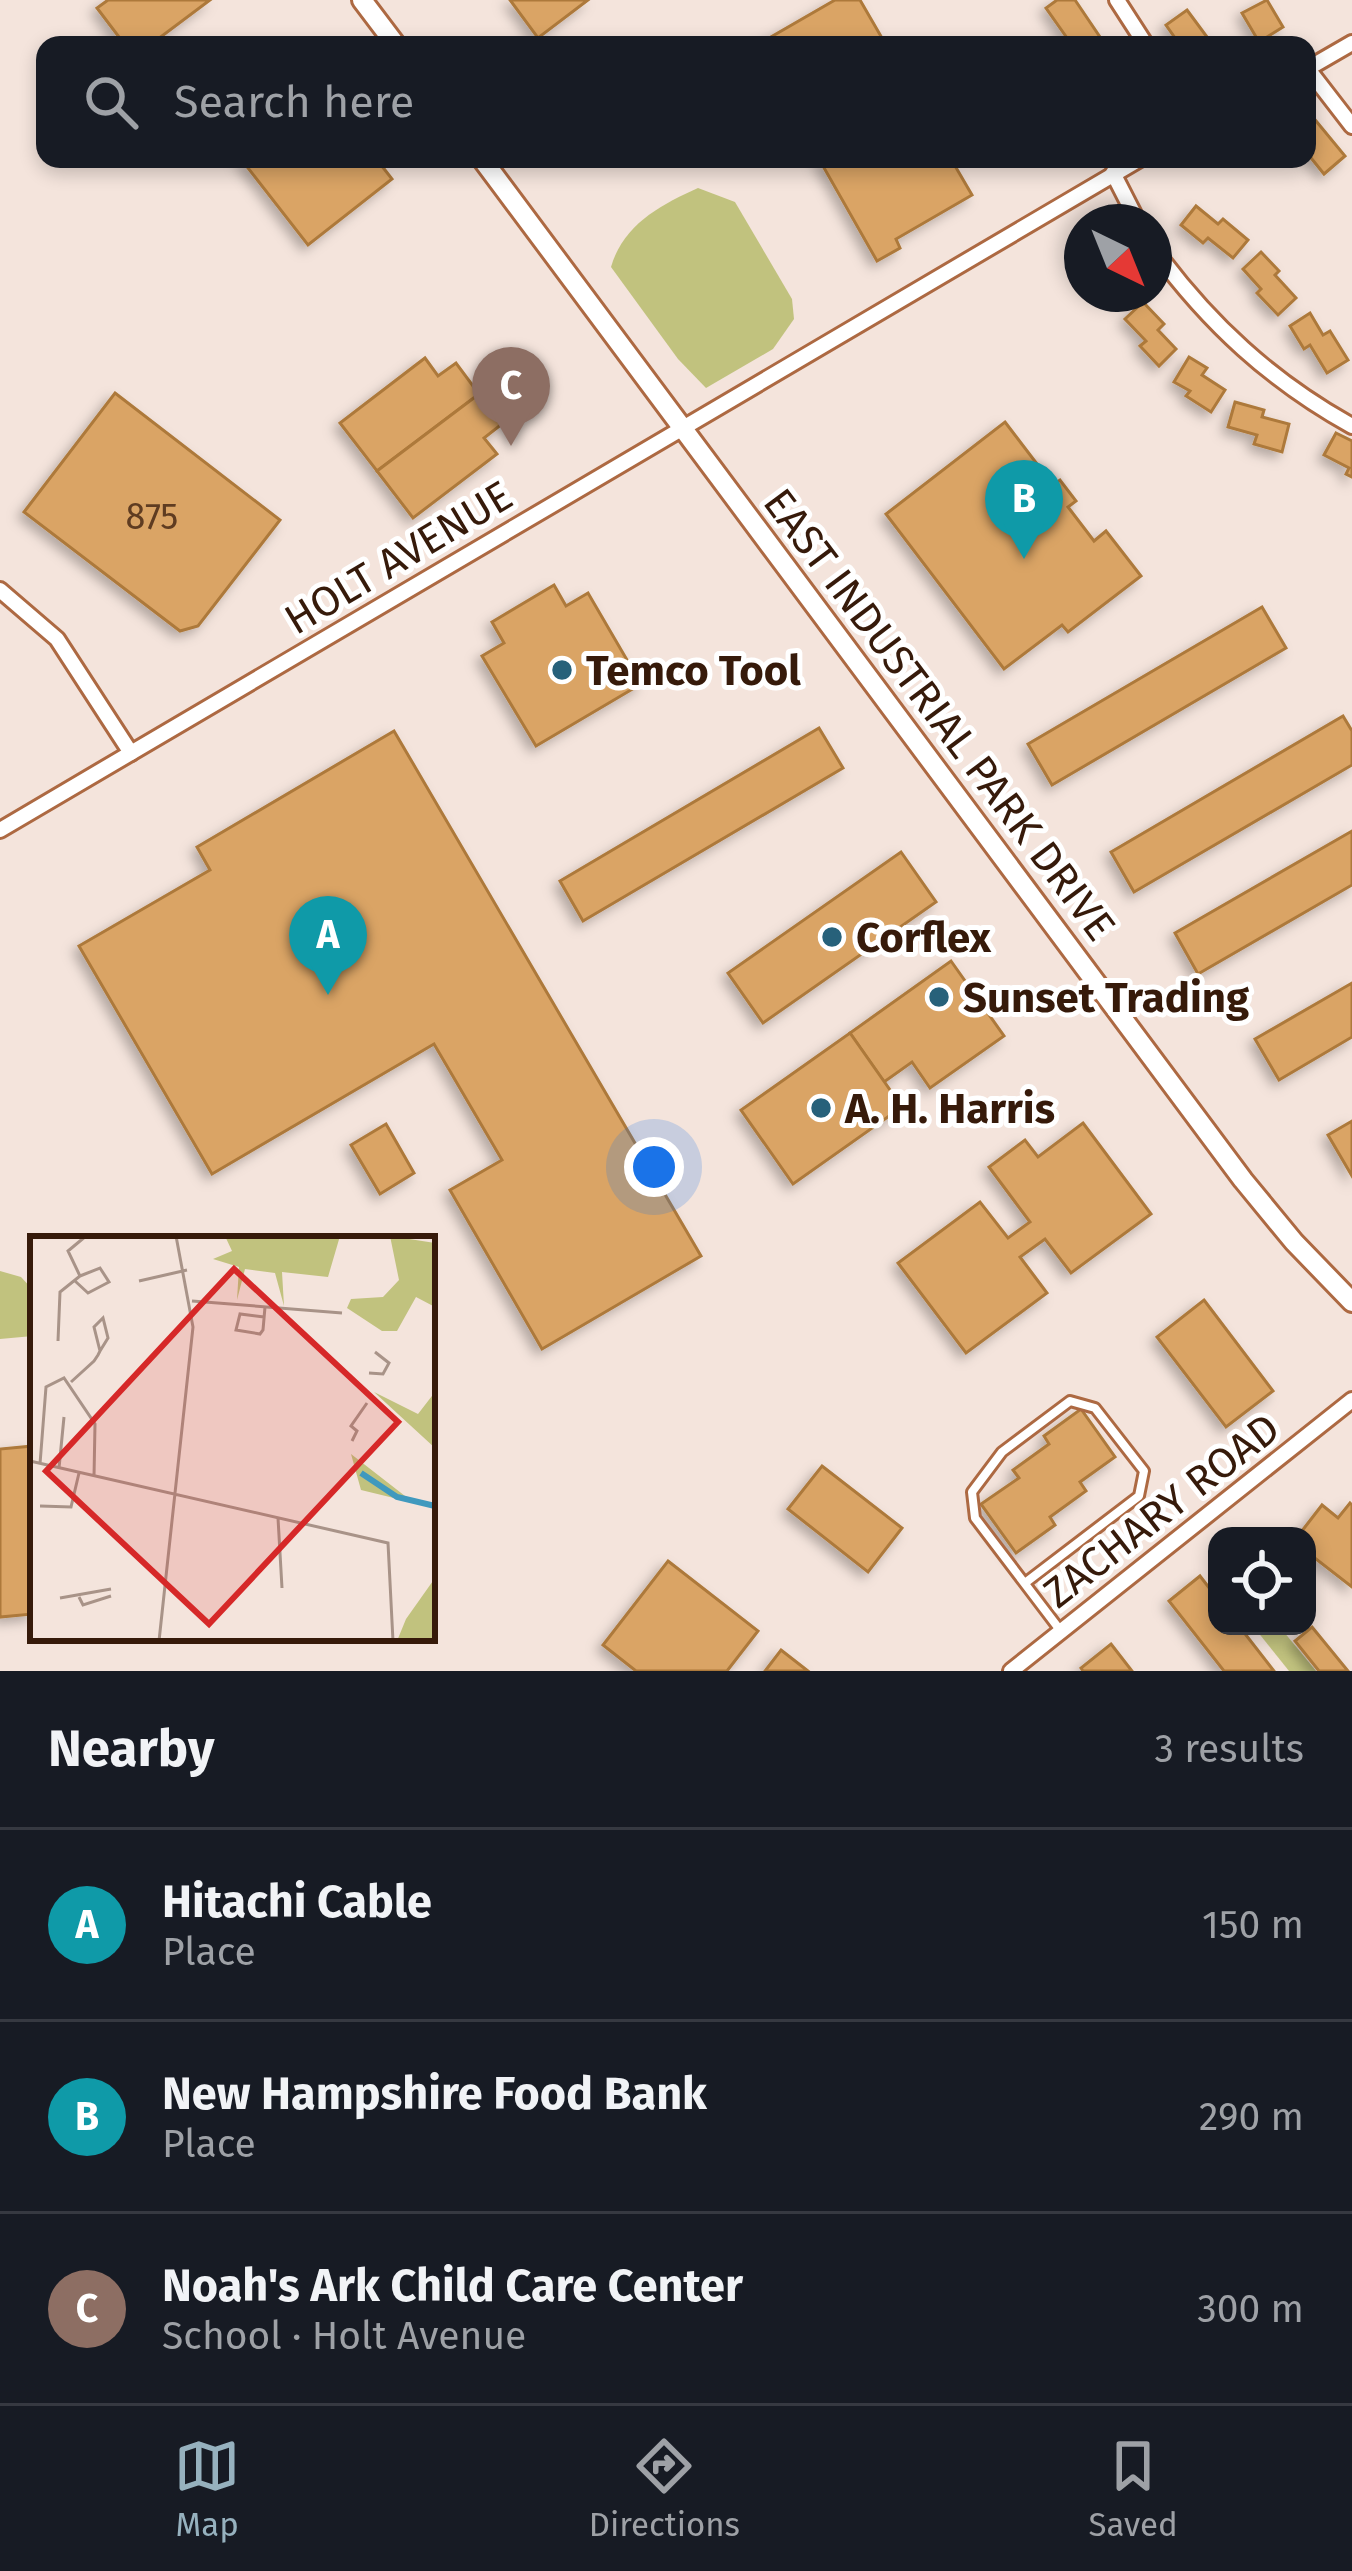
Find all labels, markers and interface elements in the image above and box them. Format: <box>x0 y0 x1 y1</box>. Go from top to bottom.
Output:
search box <box>36 36 1316 168</box>
icon: search <box>78 69 144 135</box>
text: Search here <box>174 75 414 129</box>
north arrow <box>1064 204 1172 312</box>
pin: C <box>472 347 550 446</box>
pin: B <box>985 460 1063 559</box>
street label: HOLT AVENUE <box>276 470 521 645</box>
street label: EAST INDUSTRIAL PARK DRIVE <box>753 479 1125 950</box>
house number: 875 <box>126 495 178 539</box>
place label: Temco Tool <box>586 646 801 696</box>
marker: Temco Tool <box>549 657 575 683</box>
pin: A <box>289 896 367 995</box>
place label: Corflex <box>856 913 992 963</box>
marker: Corflex <box>819 924 845 950</box>
place label: Sunset Trading <box>963 973 1250 1023</box>
marker: Sunset Trading <box>926 984 952 1010</box>
place label: A. H. Harris <box>844 1084 1055 1134</box>
marker: A. H. Harris <box>808 1095 834 1121</box>
your location <box>624 1137 684 1197</box>
inset map <box>30 1236 435 1641</box>
street label: ZACHARY ROAD <box>1034 1403 1289 1618</box>
map controls <box>1208 1527 1316 1635</box>
button: locate <box>1208 1527 1316 1635</box>
text: Nearby <box>48 1718 214 1780</box>
text: 3 results <box>1154 1726 1304 1772</box>
text: Hitachi Cable <box>162 1875 432 1929</box>
text: A <box>75 1902 99 1948</box>
text: 150 m <box>1202 1902 1304 1948</box>
text: Place <box>162 1929 256 1975</box>
text: New Hampshire Food Bank <box>162 2067 707 2121</box>
text: B <box>75 2094 99 2140</box>
text: 290 m <box>1199 2094 1304 2140</box>
text: Place <box>162 2121 256 2167</box>
text: Noah's Ark Child Care Center <box>162 2259 743 2313</box>
text: C <box>76 2286 98 2332</box>
text: 300 m <box>1197 2286 1304 2332</box>
text: School · Holt Avenue <box>162 2313 526 2359</box>
tab: Map <box>174 2433 240 2545</box>
tab: Directions <box>589 2433 740 2545</box>
tab: Saved <box>1088 2433 1178 2545</box>

